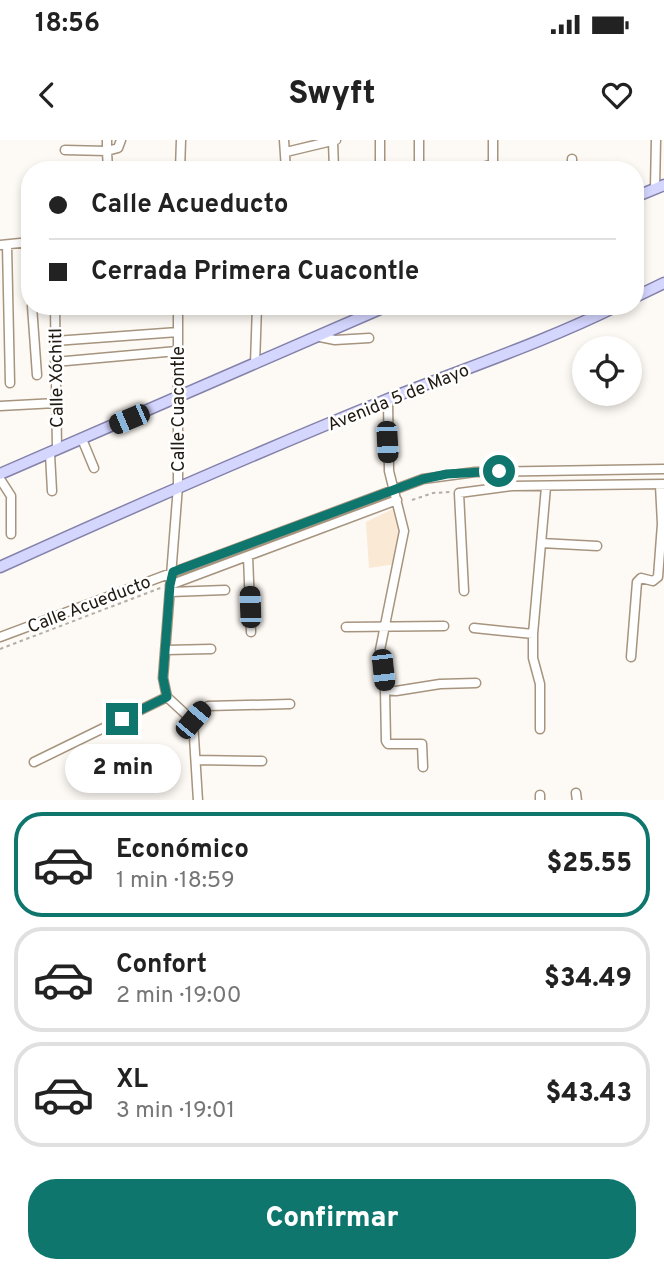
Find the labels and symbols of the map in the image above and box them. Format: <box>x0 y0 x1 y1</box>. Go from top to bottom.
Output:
street label: Calle Xóchitl <box>45 328 70 428</box>
street label: Calle Cuacontle <box>168 346 191 472</box>
street label: Avenida 5 de Mayo <box>324 359 473 437</box>
car <box>106 401 153 437</box>
car <box>376 420 399 464</box>
route start <box>483 455 515 487</box>
street label: Calle Acueducto <box>25 571 154 639</box>
car <box>239 586 262 628</box>
car <box>371 648 396 692</box>
car <box>172 697 215 743</box>
route end <box>106 703 138 735</box>
callout: 2 min <box>64 744 180 792</box>

